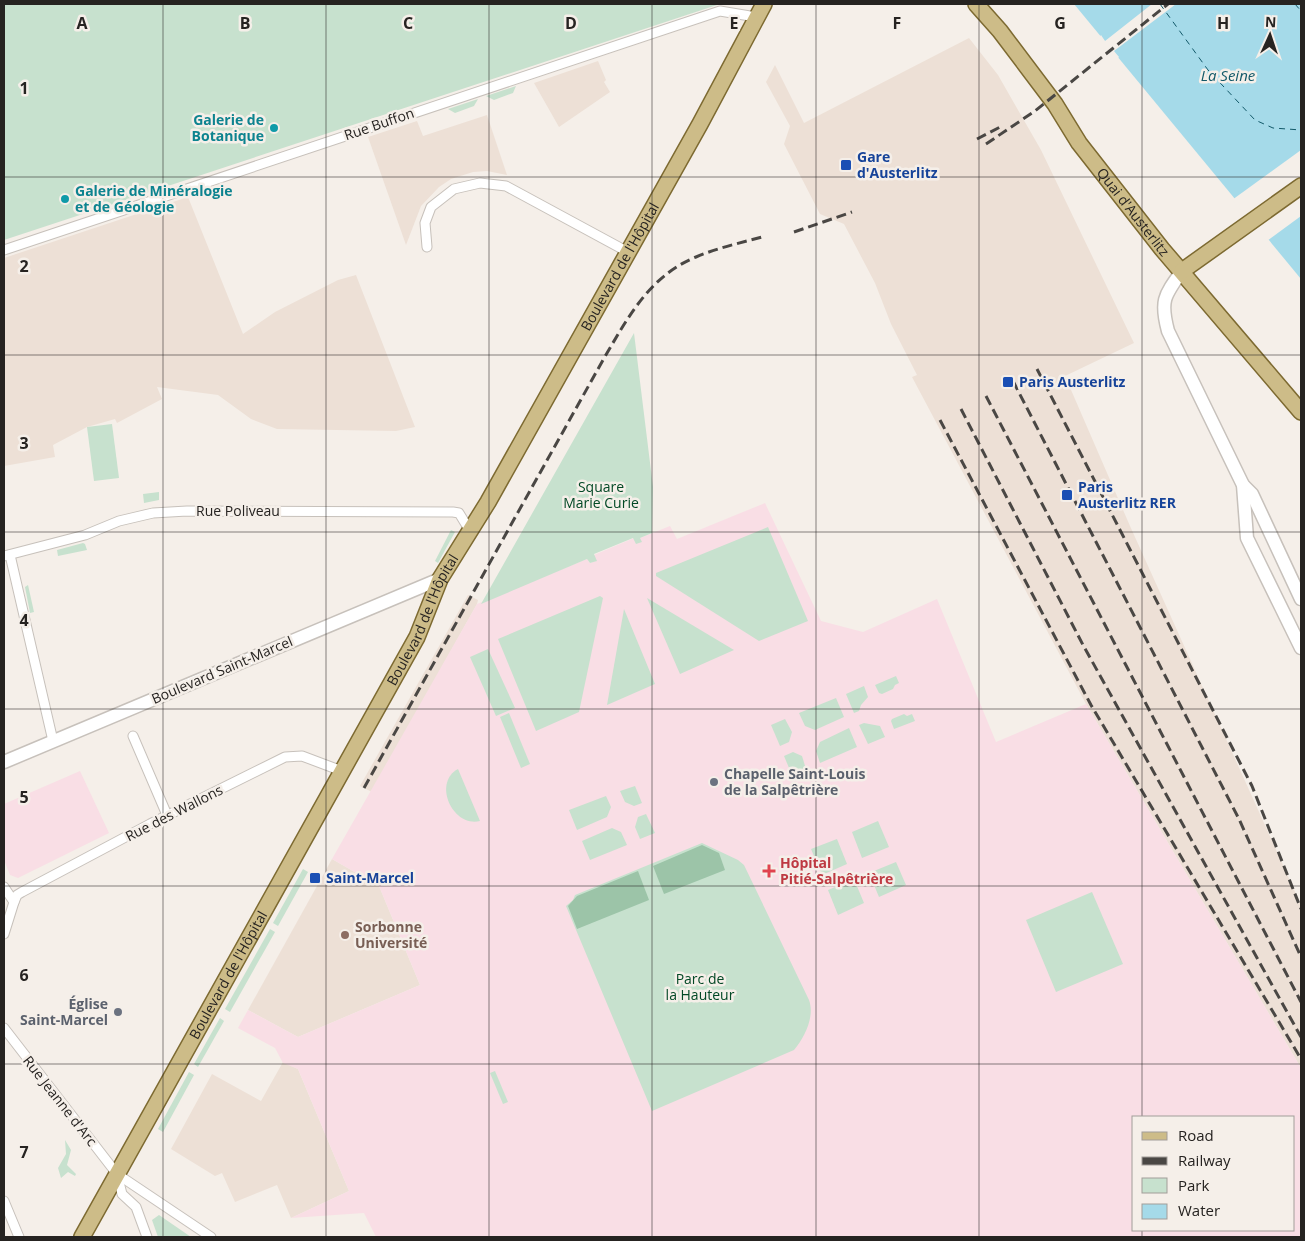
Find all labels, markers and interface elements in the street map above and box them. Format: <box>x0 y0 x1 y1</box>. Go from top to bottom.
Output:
north arrow <box>1245 10 1295 60</box>
text: A <box>76 12 88 34</box>
text: B <box>240 12 250 34</box>
text: C <box>403 12 413 34</box>
text: D <box>565 12 577 34</box>
text: E <box>730 12 739 34</box>
text: F <box>893 12 901 34</box>
text: G <box>1054 12 1066 34</box>
text: H <box>1217 12 1229 34</box>
text: N <box>1265 12 1277 31</box>
water label: La Seine <box>1201 65 1256 85</box>
text: 1 <box>19 77 29 99</box>
street label: Rue Buffon <box>341 103 416 144</box>
place label: Galerie de Botanique <box>192 110 264 145</box>
marker: Galerie de Botanique <box>268 122 280 134</box>
place label: Gare d'Austerlitz <box>857 147 938 182</box>
marker: Gare d'Austerlitz <box>839 158 853 172</box>
street label: Quai d'Austerlitz <box>1093 164 1174 260</box>
place label: Galerie de Minéralogie et de Géologie <box>75 181 233 216</box>
marker: Galerie de Minéralogie et de Géologie <box>59 193 71 205</box>
street label: Boulevard de l'Hôpital <box>576 199 663 334</box>
text: 2 <box>19 255 29 277</box>
place label: Paris Austerlitz <box>1019 372 1126 391</box>
marker: Paris Austerlitz <box>1001 375 1015 389</box>
text: 3 <box>19 432 29 454</box>
park label: Square Marie Curie <box>563 477 639 512</box>
place label: Paris Austerlitz RER <box>1078 477 1177 512</box>
marker: Paris Austerlitz RER <box>1060 488 1074 502</box>
street label: Rue Poliveau <box>196 501 280 520</box>
street label: Boulevard de l'Hôpital <box>382 550 462 689</box>
text: 4 <box>19 609 29 631</box>
street label: Boulevard Saint-Marcel <box>148 631 295 708</box>
place label: Chapelle Saint-Louis de la Salpêtrière <box>724 764 865 799</box>
marker: Chapelle Saint-Louis de la Salpêtrière <box>708 776 720 788</box>
street label: Rue des Wallons <box>122 780 226 845</box>
text: 5 <box>19 786 29 808</box>
place label: Hôpital Pitié-Salpêtrière <box>780 853 893 888</box>
marker: Hôpital Pitié-Salpêtrière <box>762 864 776 878</box>
place label: Saint-Marcel <box>326 868 414 887</box>
marker: Saint-Marcel <box>308 871 322 885</box>
street label: Boulevard de l'Hôpital <box>184 907 271 1042</box>
place label: Sorbonne Université <box>355 917 427 952</box>
marker: Sorbonne Université <box>339 929 351 941</box>
text: 6 <box>19 964 29 986</box>
park label: Parc de la Hauteur <box>666 969 735 1004</box>
place label: Église Saint-Marcel <box>20 994 108 1029</box>
marker: Église Saint-Marcel <box>112 1006 124 1018</box>
street label: Rue Jeanne d'Arc <box>19 1052 102 1150</box>
legend <box>1132 1116 1295 1231</box>
text: Road <box>1178 1125 1214 1145</box>
text: 7 <box>19 1141 29 1163</box>
text: Railway <box>1178 1150 1231 1170</box>
text: Park <box>1178 1175 1209 1195</box>
text: Water <box>1178 1200 1220 1220</box>

